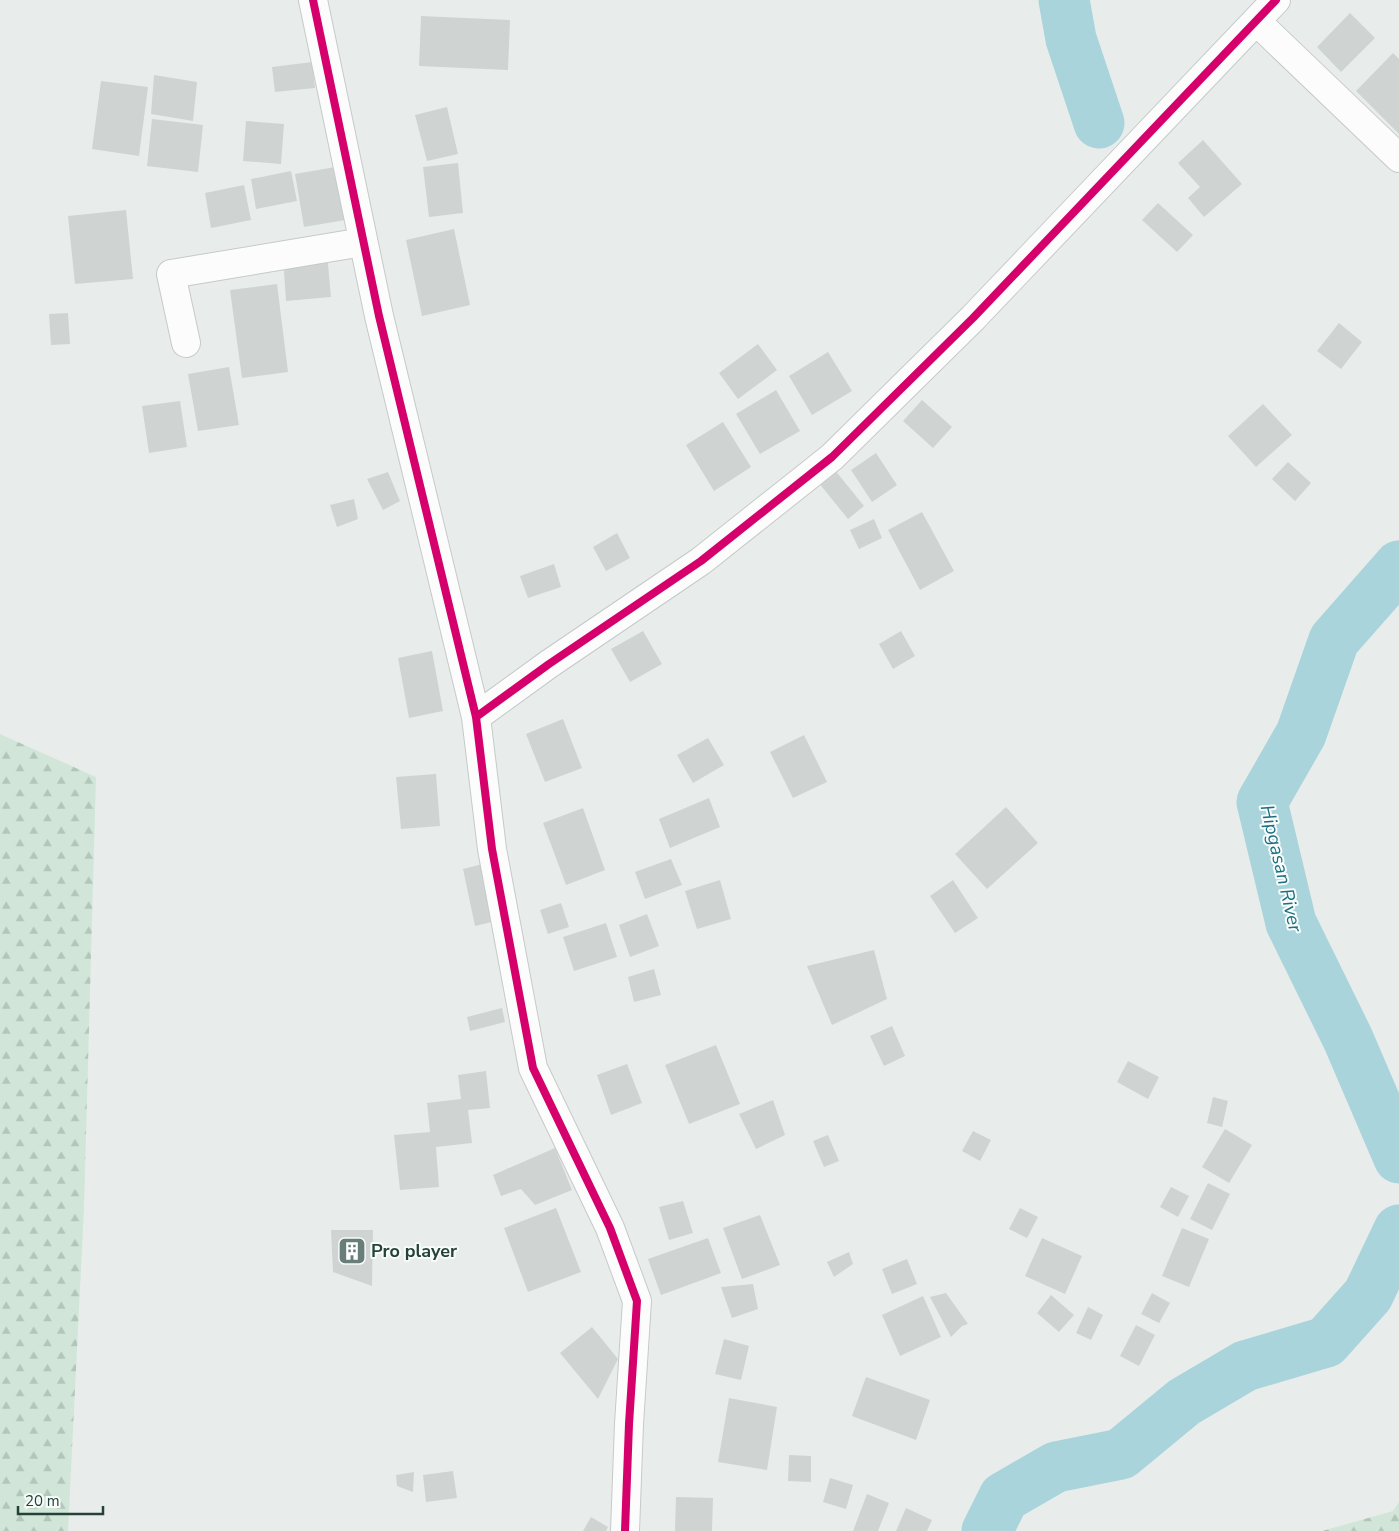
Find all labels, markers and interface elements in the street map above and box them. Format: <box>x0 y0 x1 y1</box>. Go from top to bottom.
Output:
water label: Hipgasan River <box>1254 802 1309 936</box>
building icon: Pro player <box>337 1236 367 1266</box>
place label: Pro player <box>371 1239 457 1263</box>
scale bar <box>18 1484 102 1516</box>
text: 20 m <box>25 1491 60 1511</box>

